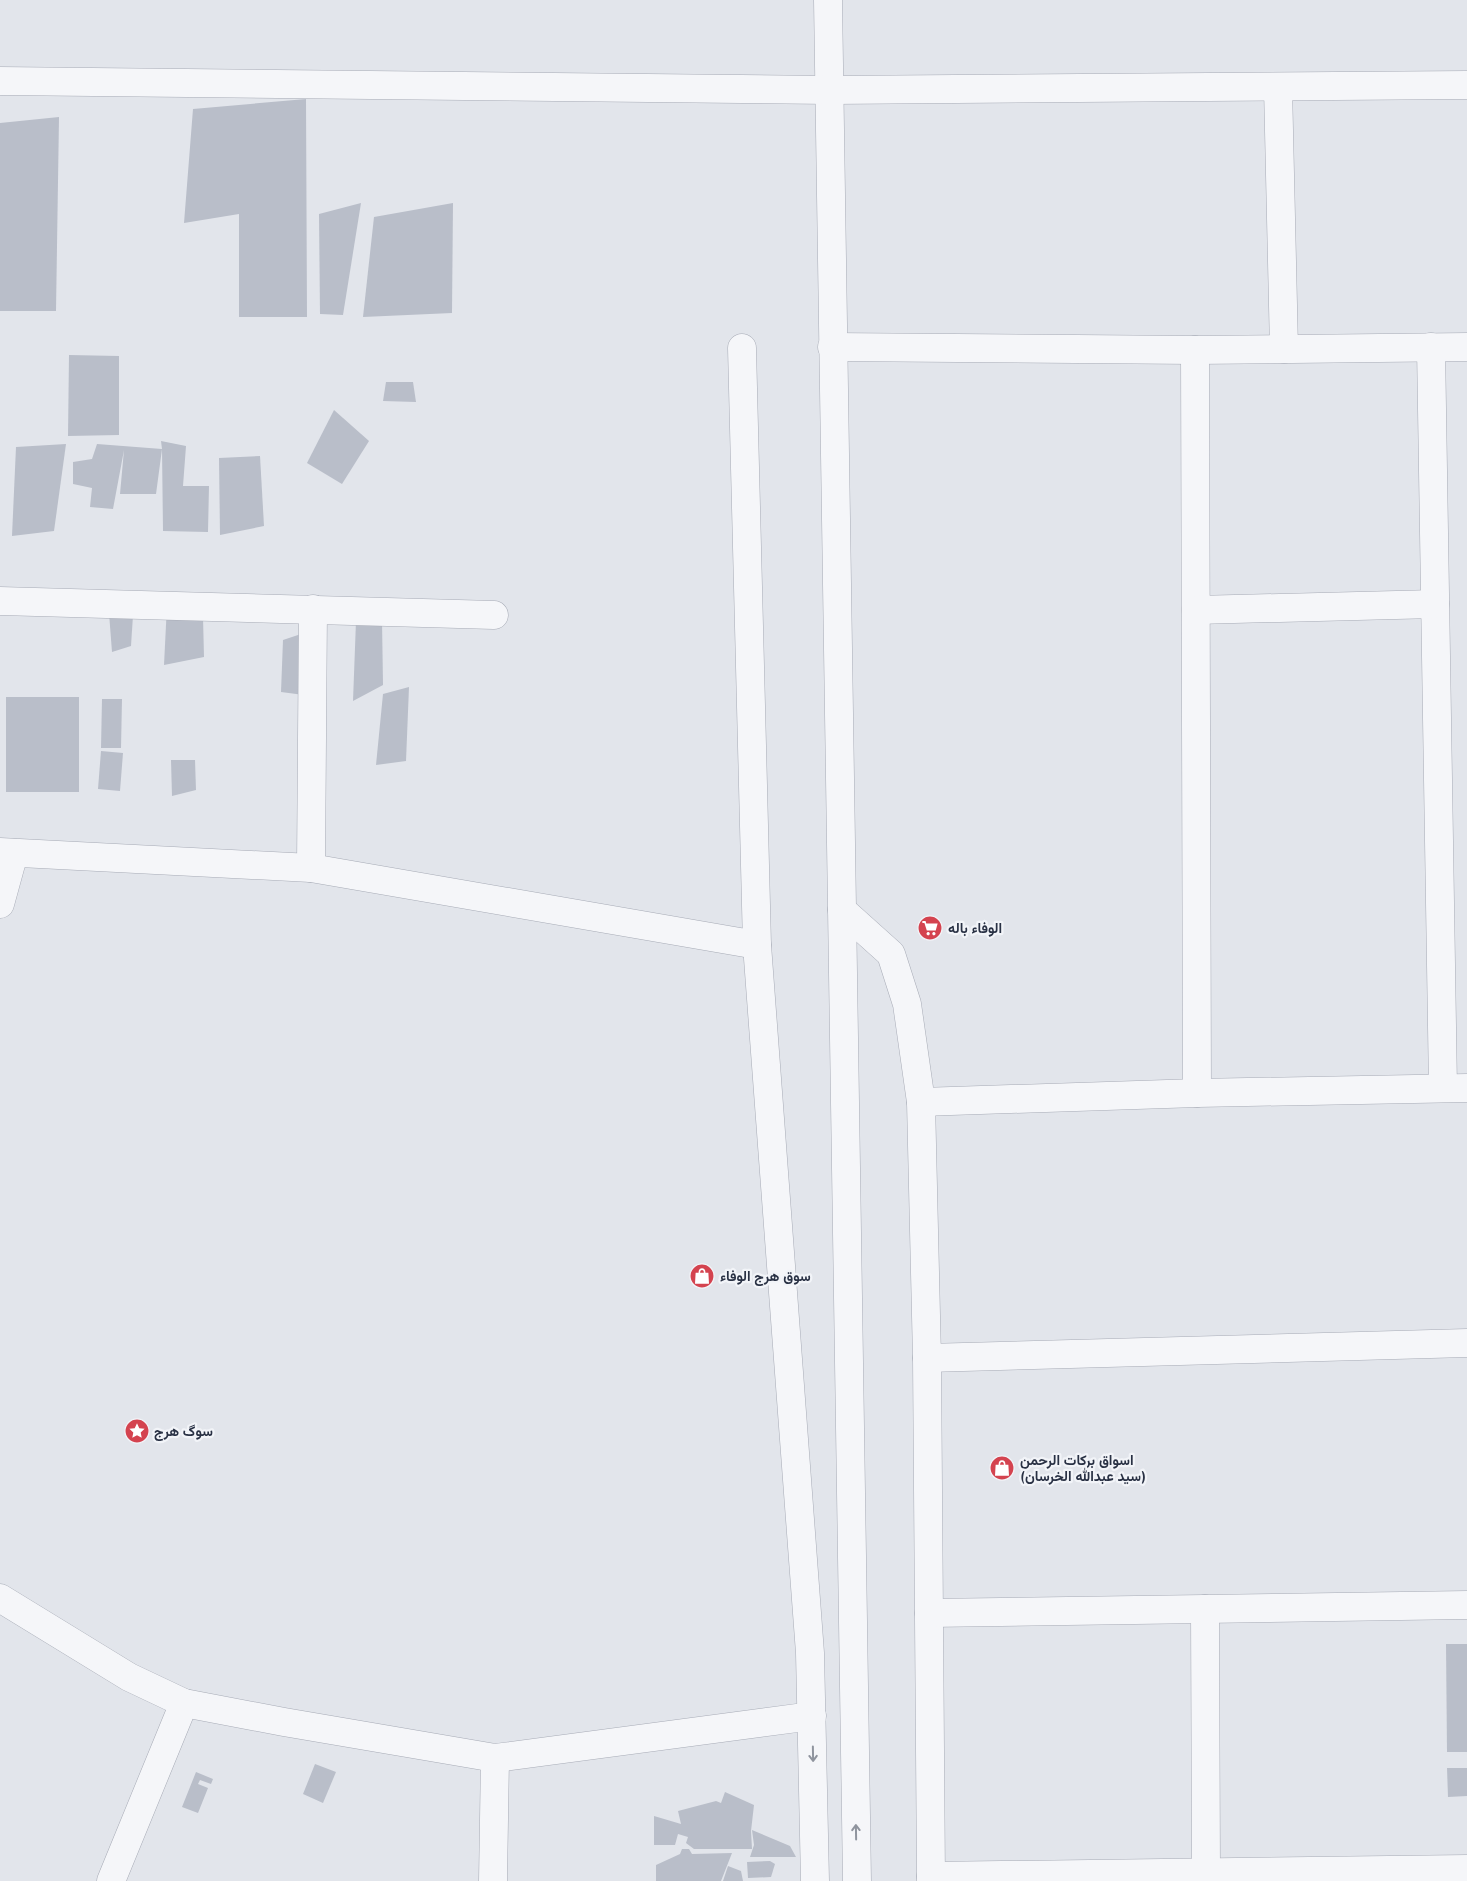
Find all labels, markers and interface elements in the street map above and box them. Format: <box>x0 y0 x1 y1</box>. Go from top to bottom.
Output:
supermarket icon: الوفاء باله <box>917 915 943 941</box>
place label: الوفاء باله <box>948 919 1002 938</box>
shop icon: سوق هرج الوفاء <box>689 1263 715 1289</box>
place label: سوق هرج الوفاء <box>720 1267 811 1286</box>
place icon: سوگ هرج <box>124 1418 150 1444</box>
place label: سوگ هرج <box>154 1422 213 1441</box>
place label: اسواق بركات الرحمن (سيد عبدالله الخرسان) <box>1020 1451 1146 1486</box>
shop icon: اسواق بركات الرحمن (سيد عبدالله الخرسان) <box>989 1455 1015 1481</box>
one-way arrow <box>808 1746 818 1762</box>
one-way arrow <box>851 1825 861 1841</box>

